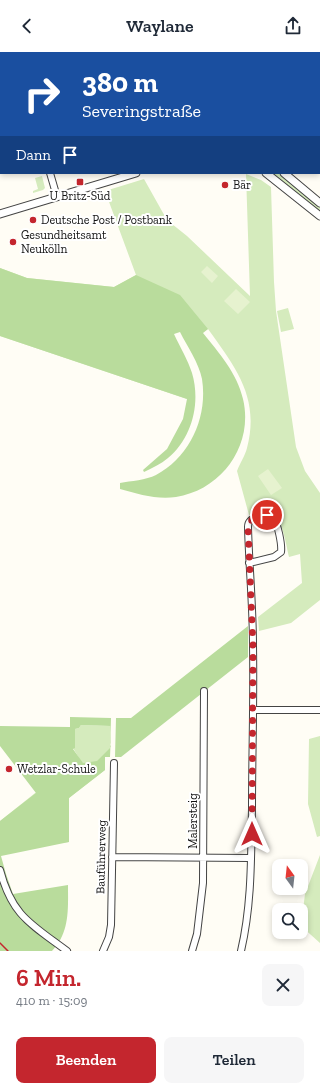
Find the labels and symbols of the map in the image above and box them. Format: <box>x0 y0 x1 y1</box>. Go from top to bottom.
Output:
marker: U Britz-Süd <box>75 177 85 187</box>
place label: Bär <box>233 178 251 192</box>
marker: Bär <box>220 180 230 190</box>
place label: U Britz-Süd <box>50 189 111 203</box>
place label: Deutsche Post / Postbank <box>41 213 173 227</box>
marker: Deutsche Post / Postbank <box>28 215 38 225</box>
place label: Gesundheitsamt Neukölln <box>21 228 107 256</box>
marker: Gesundheitsamt Neukölln <box>8 237 18 247</box>
pin <box>250 498 284 532</box>
place label: Wetzlar-Schule <box>17 762 96 776</box>
marker: Wetzlar-Schule <box>4 764 14 774</box>
street label: Malersteig <box>186 793 200 849</box>
position arrow <box>231 813 273 855</box>
street label: Bauführerweg <box>93 819 109 894</box>
north arrow <box>272 859 308 895</box>

